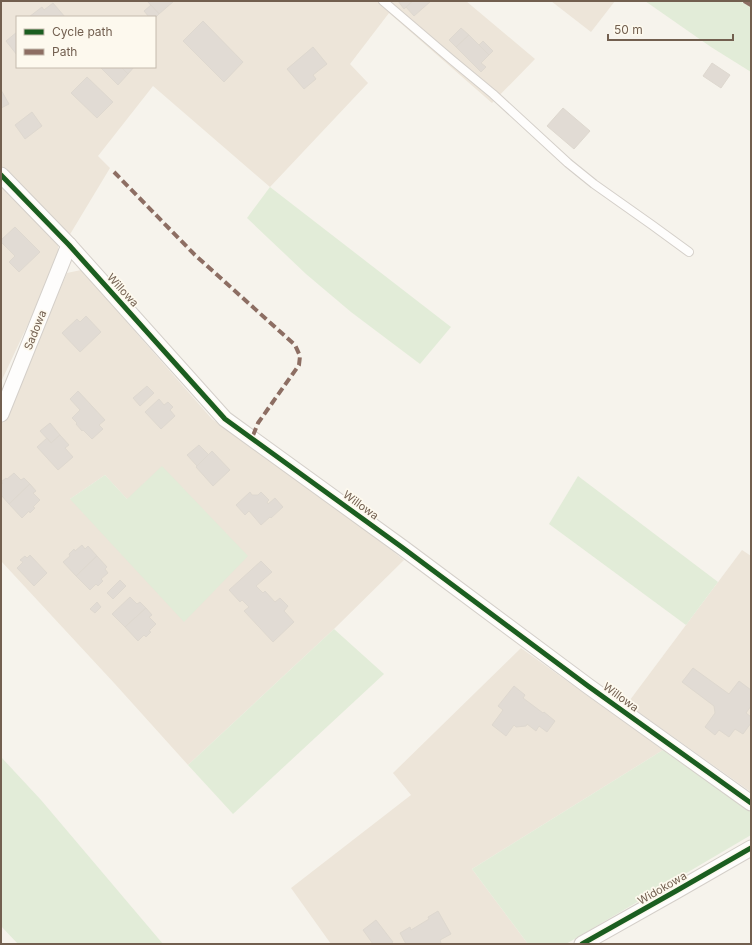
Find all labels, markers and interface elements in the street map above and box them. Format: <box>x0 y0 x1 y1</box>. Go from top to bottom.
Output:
legend <box>16 16 156 68</box>
scale bar <box>608 16 733 42</box>
text: 50 m <box>614 22 643 37</box>
text: Cycle path <box>52 24 113 39</box>
text: Path <box>52 44 77 59</box>
street label: Willowa <box>104 270 142 310</box>
street label: Sadowa <box>21 308 49 352</box>
street label: Willowa <box>341 487 381 523</box>
street label: Willowa <box>601 679 641 715</box>
street label: Widokowa <box>635 868 689 908</box>

